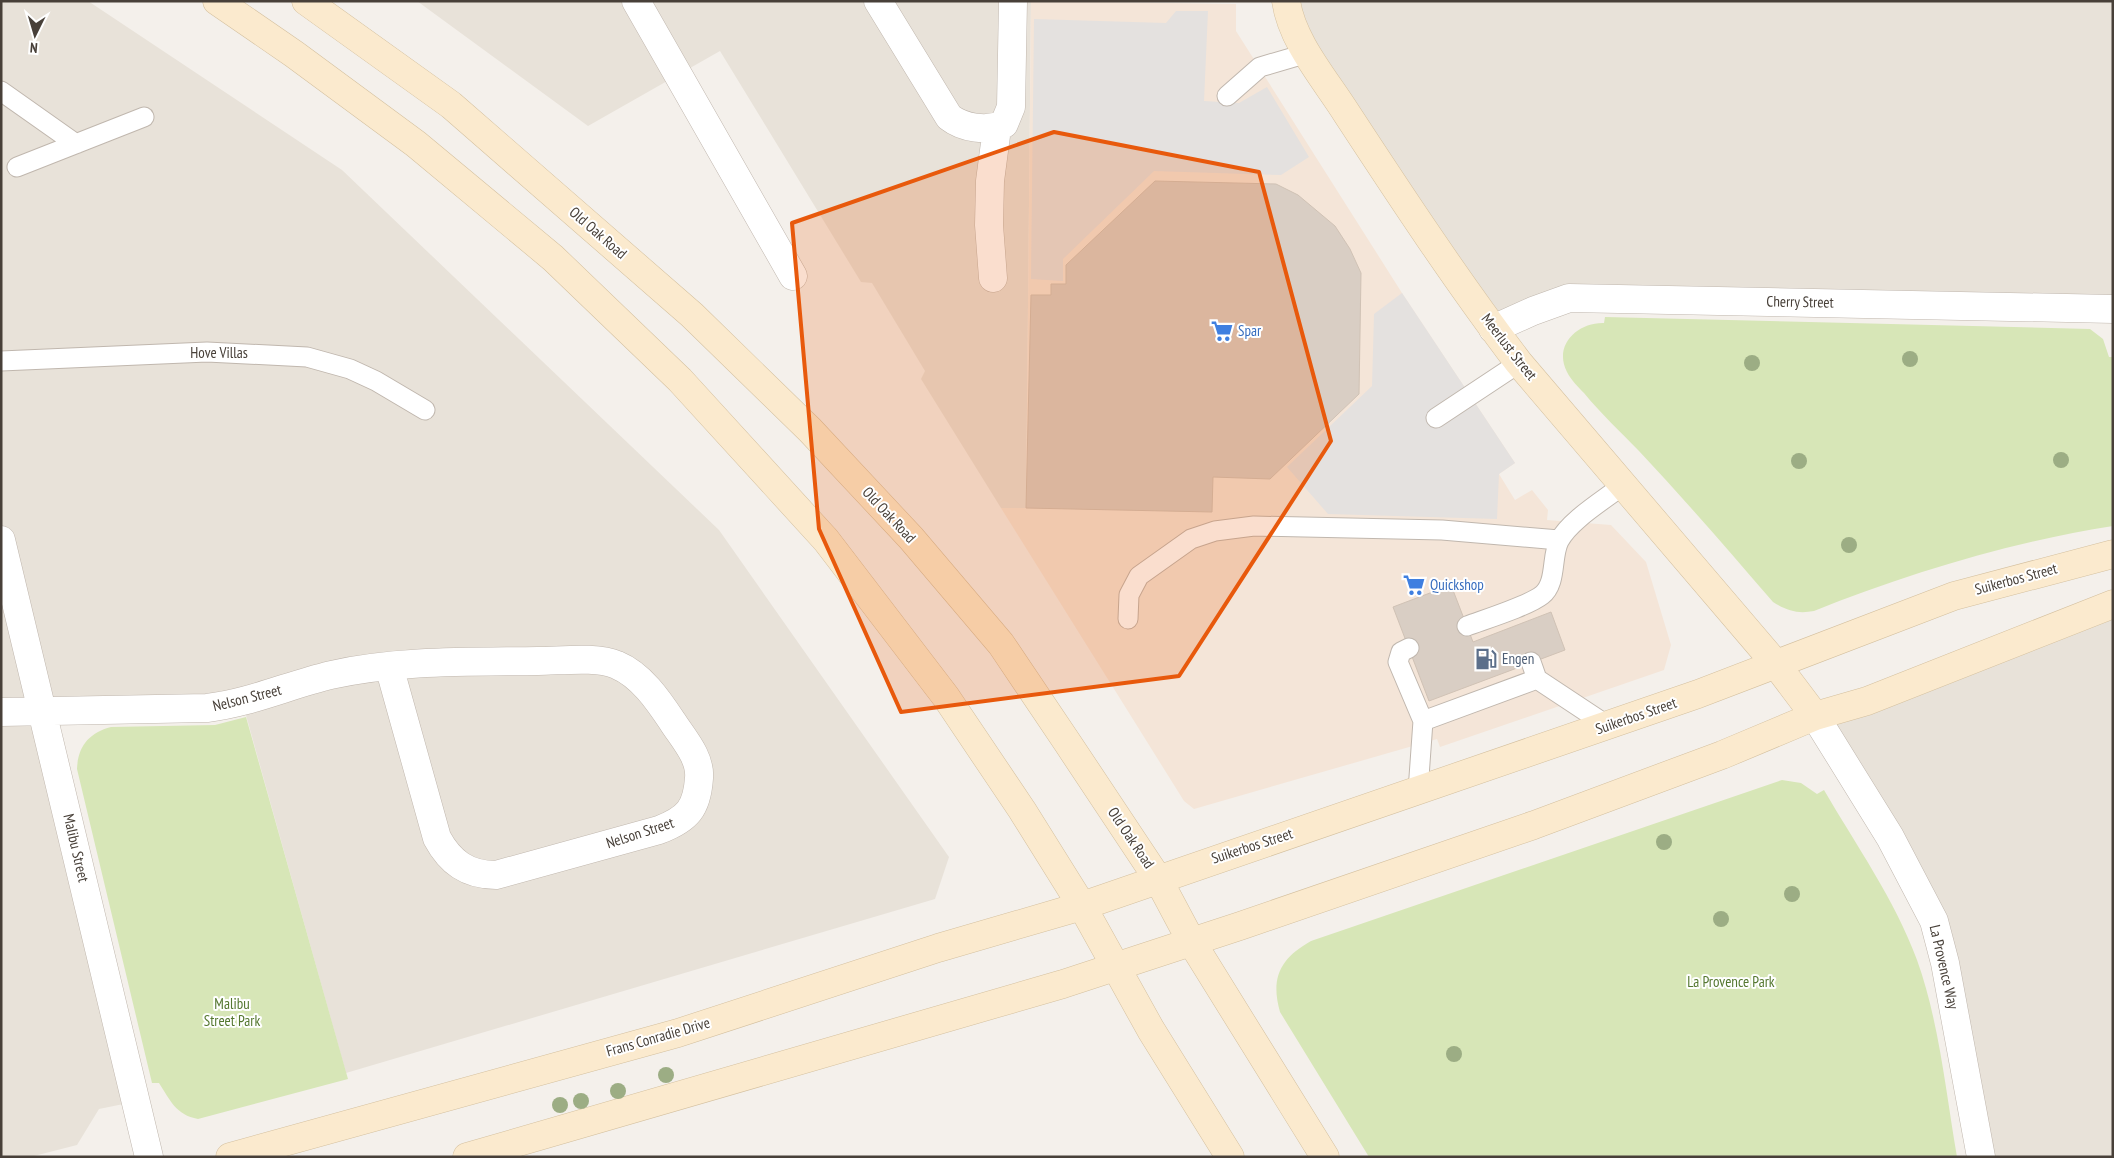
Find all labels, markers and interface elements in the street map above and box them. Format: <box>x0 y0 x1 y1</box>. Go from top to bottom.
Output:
north arrow <box>10 10 60 60</box>
text: N <box>29 39 38 57</box>
street label: Old Oak Road <box>566 203 631 263</box>
street label: Cherry Street <box>1766 291 1834 312</box>
street label: Meerlust Street <box>1477 310 1541 384</box>
supermarket icon: Spar <box>1209 318 1235 344</box>
place label: Spar <box>1238 321 1262 340</box>
street label: Hove Villas <box>190 343 248 362</box>
street label: Old Oak Road <box>859 483 920 547</box>
street label: Suikerbos Street <box>1973 558 2059 599</box>
supermarket icon: Quickshop <box>1401 572 1427 598</box>
place label: Quickshop <box>1430 575 1484 594</box>
fuel station icon: Engen <box>1473 646 1499 672</box>
place label: Engen <box>1502 649 1534 668</box>
street label: Nelson Street <box>211 680 283 715</box>
street label: Suikerbos Street <box>1593 693 1679 738</box>
street label: Old Oak Road <box>1104 803 1159 872</box>
street label: Malibu Street <box>59 812 94 884</box>
street label: Nelson Street <box>604 813 676 852</box>
street label: Suikerbos Street <box>1209 823 1295 868</box>
street label: La Provence Way <box>1926 923 1963 1011</box>
park label: La Provence Park <box>1687 972 1775 991</box>
park label: Malibu Street Park <box>204 994 260 1030</box>
street label: Frans Conradie Drive <box>604 1013 712 1060</box>

